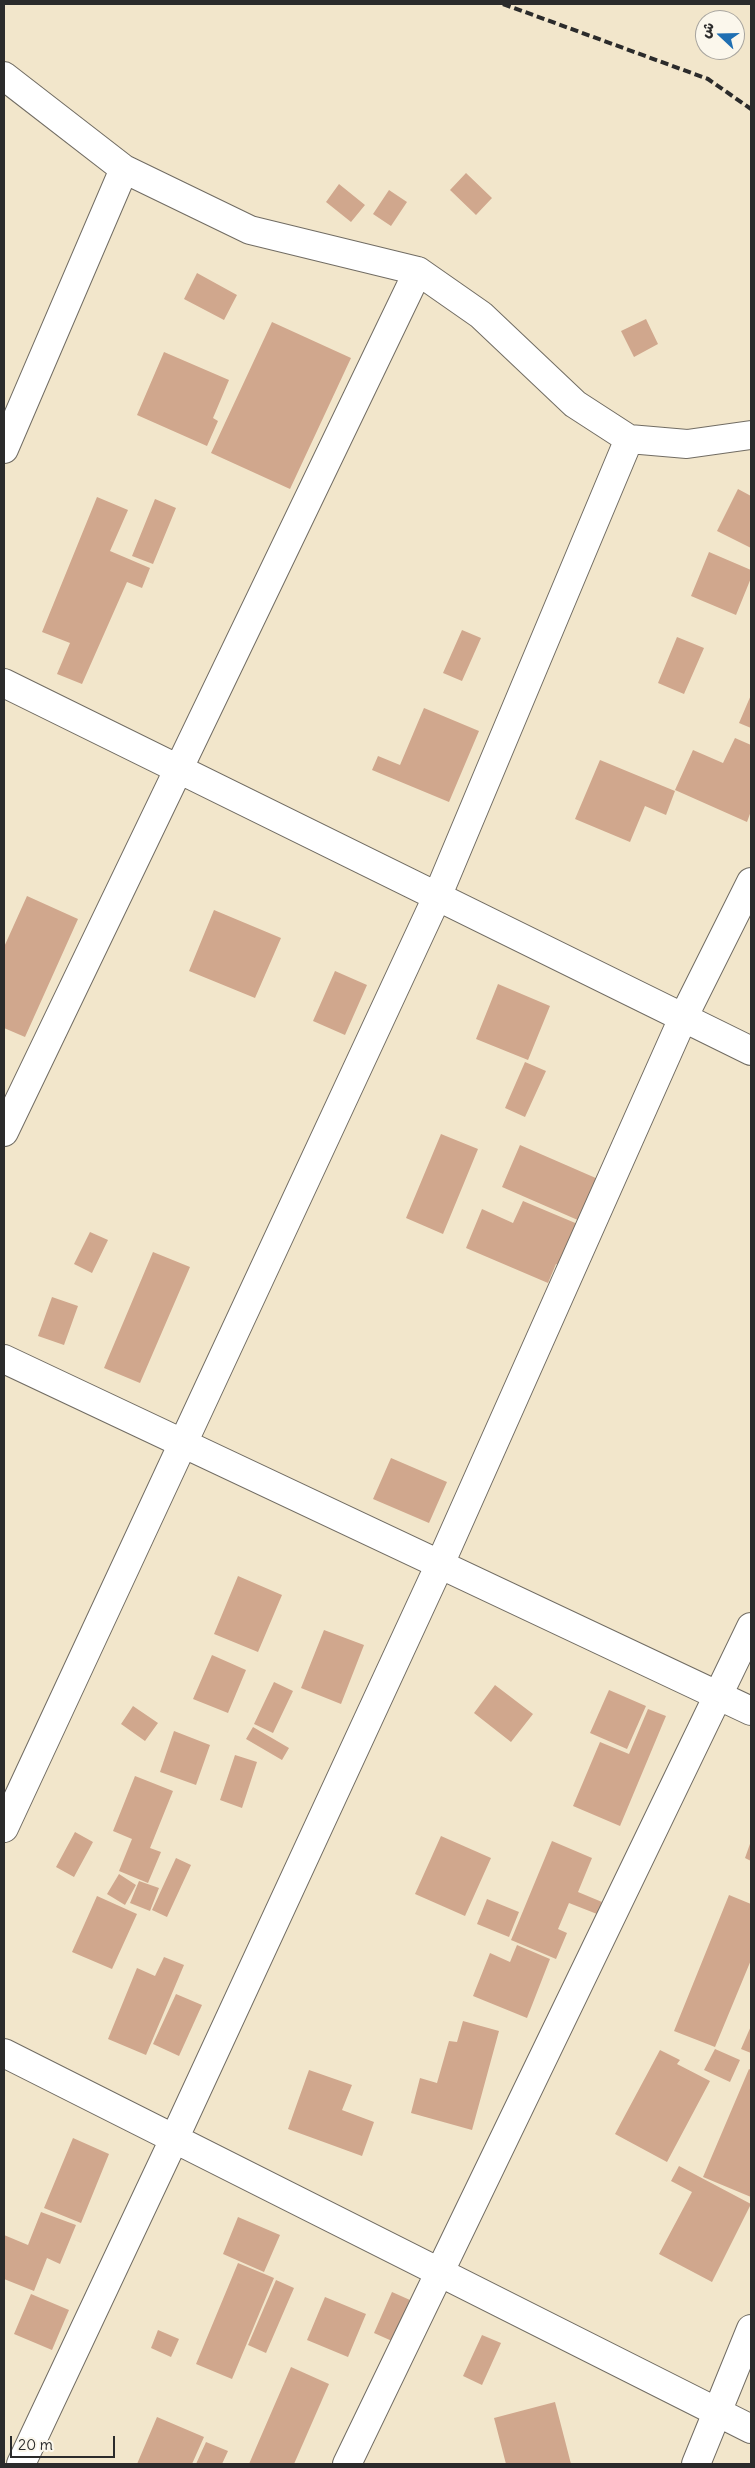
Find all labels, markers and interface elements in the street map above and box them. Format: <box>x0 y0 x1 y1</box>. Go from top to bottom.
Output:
north arrow <box>695 10 745 60</box>
text: ش <box>696 20 718 40</box>
scale bar <box>12 2426 118 2458</box>
text: 20 m <box>18 2435 53 2454</box>

